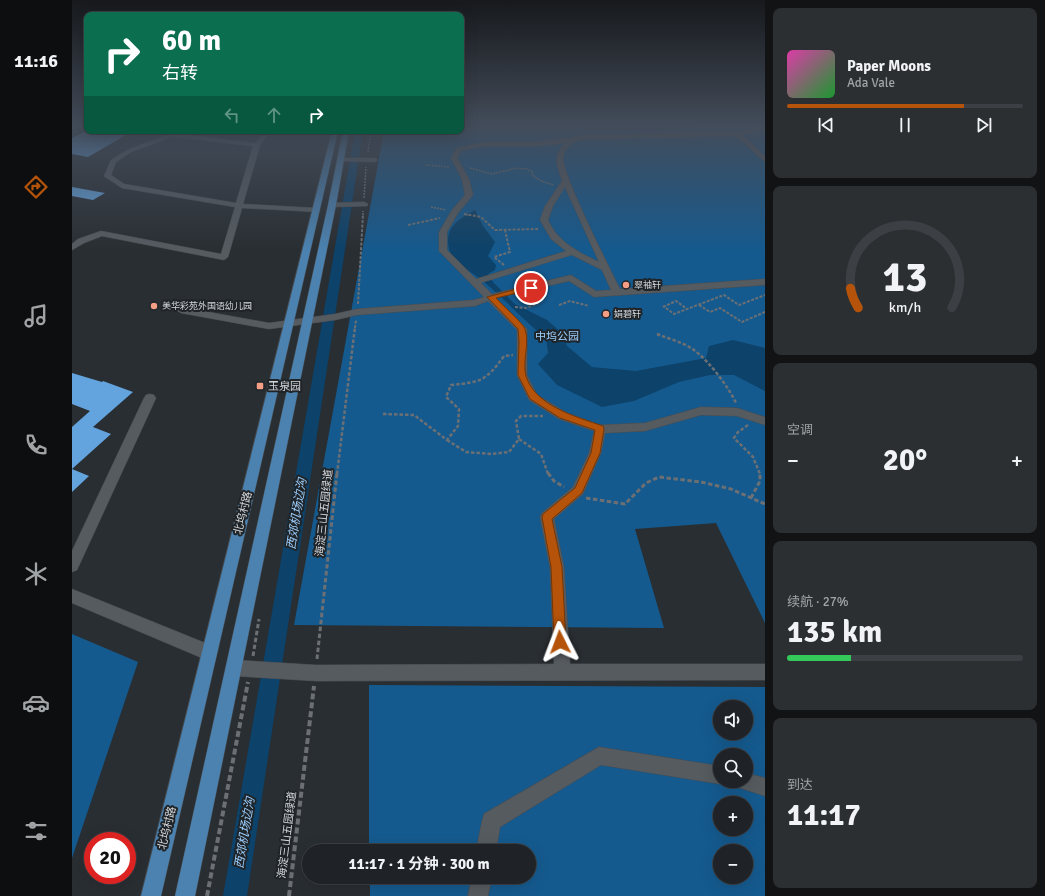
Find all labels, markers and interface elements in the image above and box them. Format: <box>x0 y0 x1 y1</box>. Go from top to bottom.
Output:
text: 60 m <box>162 24 221 58</box>
icon: right <box>96 28 148 80</box>
text: 11:16 <box>14 50 58 72</box>
text: Paper Moons <box>847 57 931 75</box>
text: 右转 <box>162 62 198 84</box>
text: Ada Vale <box>847 75 895 91</box>
icon: left <box>221 104 243 126</box>
icon: ahead <box>263 104 285 126</box>
icon: right <box>305 104 327 126</box>
icon: previous <box>815 114 837 136</box>
icon: pause <box>894 114 916 136</box>
icon: next <box>973 114 995 136</box>
icon: directions <box>22 173 50 201</box>
text: 13 <box>883 252 927 303</box>
pin <box>514 271 548 305</box>
icon: arrive <box>520 277 542 299</box>
place label: 翠袖轩 <box>634 279 661 291</box>
marker: 翠袖轩 <box>621 280 631 290</box>
text: km/h <box>889 299 921 316</box>
place label: 美华彩苑外国语幼儿园 <box>162 300 252 312</box>
marker: 美华彩苑外国语幼儿园 <box>149 301 159 311</box>
icon: music <box>22 302 50 330</box>
place label: 娟碧轩 <box>614 308 641 320</box>
marker: 娟碧轩 <box>601 309 611 319</box>
park label: 中坞公园 <box>535 330 579 343</box>
place label: 玉泉园 <box>268 380 301 393</box>
marker: 玉泉园 <box>255 381 265 391</box>
text: 空调 <box>787 422 813 438</box>
icon: phone <box>22 431 50 459</box>
text: 20° <box>883 442 927 479</box>
text: − <box>787 447 799 474</box>
text: + <box>1011 447 1023 474</box>
street label: 海淀三山五园绿道 <box>313 469 335 557</box>
water label: 西郊机场边沟 <box>284 475 310 551</box>
street label: 北坞村路 <box>231 490 255 536</box>
icon: climate <box>22 560 50 588</box>
text: 续航 · 27% <box>787 594 849 610</box>
text: 135 km <box>787 614 882 651</box>
position arrow <box>539 621 581 663</box>
icon: car <box>22 689 50 717</box>
map controls <box>713 700 753 884</box>
button: sound <box>713 700 753 740</box>
button: search <box>713 748 753 788</box>
text: 到达 <box>787 777 813 793</box>
street label: 海淀三山五园绿道 <box>275 791 299 879</box>
water label: 西郊机场边沟 <box>232 794 258 870</box>
button: + <box>713 796 753 836</box>
text: 11:17 <box>787 797 861 834</box>
street label: 北坞村路 <box>155 805 179 851</box>
icon: filters <box>22 817 50 845</box>
speed limit sign: 20 <box>84 832 136 884</box>
button: − <box>713 844 753 884</box>
text: 11:17 · 1 分钟 · 300 m <box>348 855 490 873</box>

